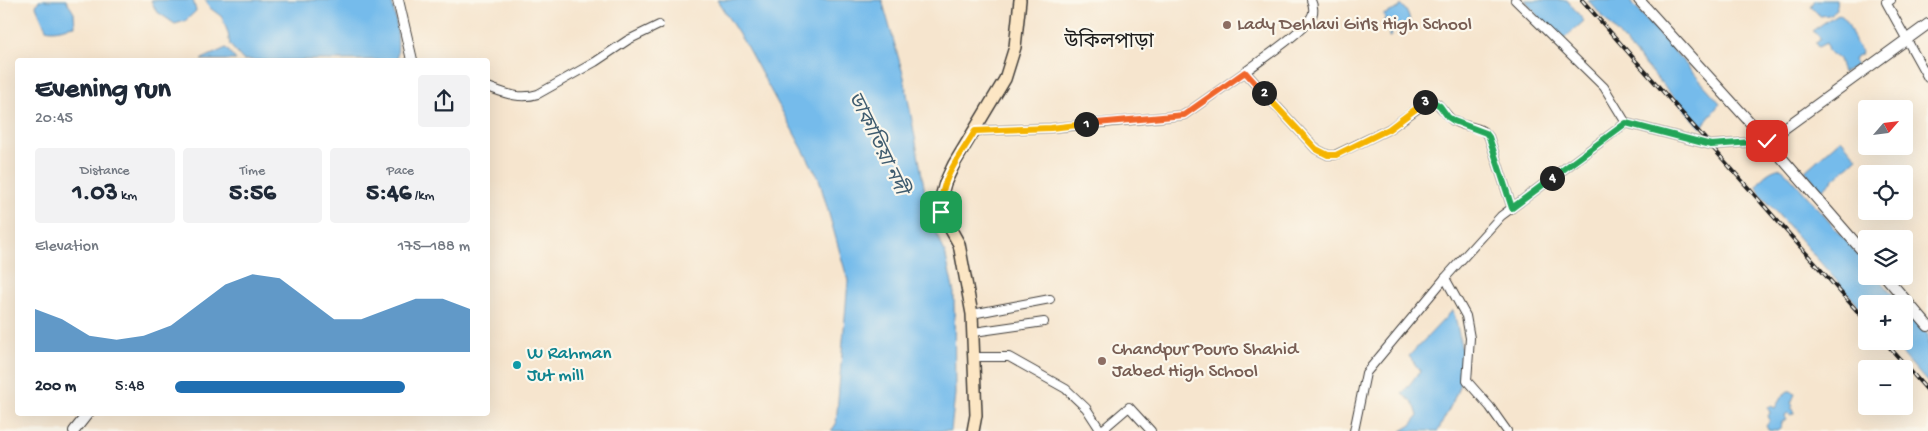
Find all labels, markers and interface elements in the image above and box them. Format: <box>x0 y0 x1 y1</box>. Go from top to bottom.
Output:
place label: Lady Dehlavi Girls High School <box>1237 14 1472 37</box>
marker: Lady Dehlavi Girls High School <box>1221 19 1233 31</box>
district label: উকিলপাড়া <box>1063 28 1154 55</box>
text: Evening run <box>35 74 171 107</box>
button: share <box>418 75 470 127</box>
pin: 2 <box>1252 80 1276 106</box>
text: 2 <box>1261 85 1268 102</box>
water label: ডাকাতিয়া নদী <box>841 87 916 202</box>
pin: 3 <box>1412 90 1438 114</box>
text: 3 <box>1422 94 1429 111</box>
north arrow <box>1858 100 1912 155</box>
map controls <box>1858 100 1913 415</box>
text: 20:45 <box>35 110 73 129</box>
pin: 1 <box>1074 112 1098 136</box>
text: 1 <box>1084 116 1089 133</box>
pin <box>1746 120 1788 162</box>
icon: check <box>1753 127 1781 155</box>
text: Distance <box>80 163 130 180</box>
text: Time <box>240 163 265 180</box>
text: Pace <box>386 163 414 180</box>
button: locate <box>1858 165 1913 220</box>
pin: 4 <box>1540 166 1564 190</box>
text: 4 <box>1549 170 1556 187</box>
text: 1.03 <box>73 180 118 209</box>
text: 5:56 <box>229 180 276 209</box>
text: 5:46 <box>366 180 411 209</box>
text: km <box>118 188 137 205</box>
text: /km <box>411 188 434 205</box>
pin <box>920 191 962 233</box>
icon: arrive <box>927 198 955 226</box>
button: layers <box>1858 230 1913 285</box>
text: Elevation <box>35 238 99 257</box>
text: 175–188 m <box>398 238 470 257</box>
button: + <box>1858 295 1913 350</box>
place label: Chandpur Pouro Shahid Jabed High School <box>1112 339 1300 384</box>
place label: W Rahman Jut mill <box>527 343 611 388</box>
marker: Chandpur Pouro Shahid Jabed High School <box>1096 355 1108 367</box>
marker: W Rahman Jut mill <box>511 359 523 371</box>
button: − <box>1858 360 1913 415</box>
text: 200 m <box>35 378 76 397</box>
text: 5:48 <box>115 378 145 397</box>

